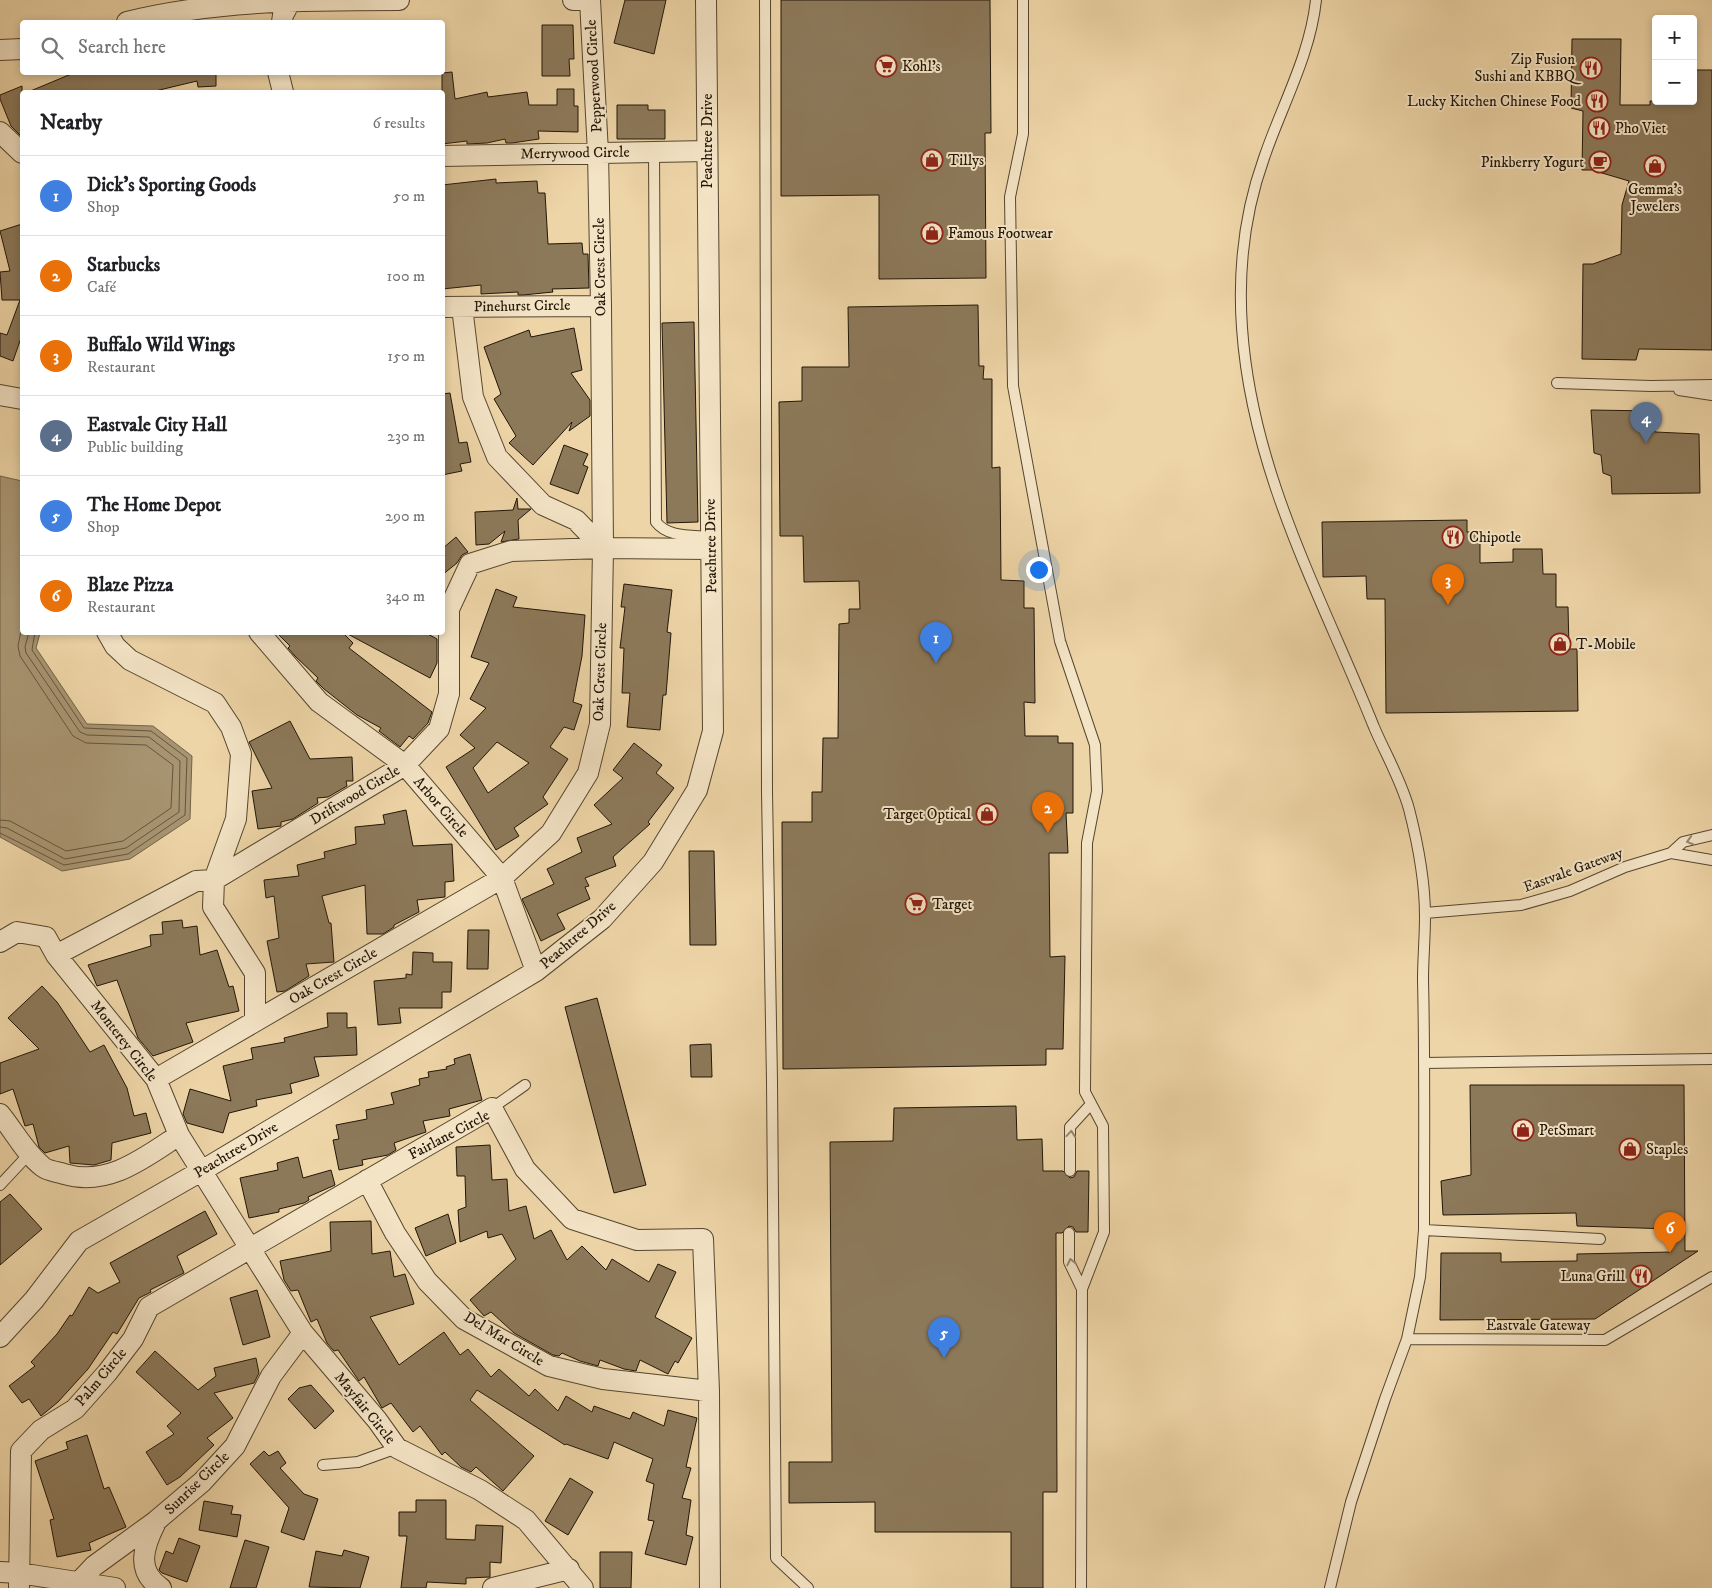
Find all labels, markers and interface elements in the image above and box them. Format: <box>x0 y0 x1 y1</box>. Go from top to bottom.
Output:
map controls <box>1652 15 1697 105</box>
button: + <box>1652 15 1697 60</box>
street label: Pepperwood Circle <box>582 19 606 133</box>
search box <box>20 20 445 75</box>
icon: search <box>38 34 66 62</box>
text: Search here <box>78 36 166 59</box>
place label: Zip Fusion Sushi and KBBQ <box>1474 50 1582 86</box>
supermarket icon: Kohl's <box>874 54 898 78</box>
restaurant icon: Zip Fusion Sushi and KBBQ <box>1579 56 1603 80</box>
place label: Kohl's <box>902 57 941 76</box>
button: − <box>1652 60 1697 105</box>
restaurant icon: Lucky Kitchen Chinese Food <box>1585 89 1609 113</box>
place label: Lucky Kitchen Chinese Food <box>1407 92 1582 111</box>
street label: Peachtree Drive <box>698 94 717 188</box>
text: Nearby <box>40 110 102 136</box>
text: 6 results <box>372 113 425 133</box>
restaurant icon: Pho Viet <box>1587 116 1611 140</box>
place label: Pho Viet <box>1615 119 1666 138</box>
street label: Merrywood Circle <box>520 143 630 163</box>
shop icon: Tillys <box>920 148 944 172</box>
cafe icon: Pinkberry Yogurt <box>1588 150 1612 174</box>
place label: Tillys <box>948 151 984 170</box>
place label: Pinkberry Yogurt <box>1481 153 1584 172</box>
shop icon: Gemma’s Jewelers <box>1643 154 1667 178</box>
text: Dick's Sporting Goods <box>87 174 256 197</box>
place label: Gemma’s Jewelers <box>1628 180 1682 216</box>
text: 1 <box>53 186 59 206</box>
text: 50 m <box>393 186 425 206</box>
text: Shop <box>87 197 120 217</box>
street label: Oak Crest Circle <box>590 217 610 317</box>
shop icon: Famous Footwear <box>920 221 944 245</box>
place label: Famous Footwear <box>948 224 1053 243</box>
text: Starbucks <box>87 254 160 277</box>
text: 2 <box>52 266 60 286</box>
text: 100 m <box>387 266 425 286</box>
text: Café <box>87 277 116 297</box>
street label: Pinehurst Circle <box>474 296 570 316</box>
text: Buffalo Wild Wings <box>87 334 235 357</box>
text: 3 <box>53 346 59 366</box>
text: 150 m <box>387 346 425 366</box>
text: Restaurant <box>87 357 155 377</box>
pin: 4 <box>1630 402 1662 443</box>
text: Eastvale City Hall <box>87 414 227 437</box>
text: 4 <box>51 426 61 446</box>
text: 230 m <box>387 426 425 446</box>
text: Public building <box>87 437 183 457</box>
text: The Home Depot <box>87 494 221 517</box>
street label: Peachtree Drive <box>701 498 721 594</box>
text: 5 <box>52 506 60 526</box>
text: 290 m <box>385 506 425 526</box>
text: Shop <box>87 517 120 537</box>
restaurant icon: Chipotle <box>1441 525 1465 549</box>
place label: Chipotle <box>1469 528 1521 547</box>
your location <box>1026 557 1052 583</box>
pin: 3 <box>1432 564 1464 605</box>
text: Blaze Pizza <box>87 574 173 597</box>
text: 6 <box>52 586 60 606</box>
text: 340 m <box>386 586 425 606</box>
text: Restaurant <box>87 597 155 617</box>
street label: Oak Crest Circle <box>589 622 611 722</box>
pin: 1 <box>920 622 952 663</box>
shop icon: T-Mobile <box>1548 632 1572 656</box>
place label: T-Mobile <box>1576 635 1636 654</box>
street label: Driftwood Circle <box>307 761 403 829</box>
street label: Arbor Circle <box>409 773 473 841</box>
pin: 2 <box>1032 792 1064 833</box>
shop icon: Target Optical <box>975 802 999 826</box>
place label: Target Optical <box>883 805 971 824</box>
one-way arrow <box>1686 835 1694 845</box>
street label: Eastvale Gateway <box>1521 843 1626 897</box>
supermarket icon: Target <box>904 892 928 916</box>
place label: Target <box>932 895 972 914</box>
street label: Peachtree Drive <box>536 897 620 973</box>
street label: Oak Crest Circle <box>285 943 381 1009</box>
street label: Monterey Circle <box>86 996 162 1086</box>
street label: Fairlane Circle <box>405 1106 493 1164</box>
street label: Peachtree Drive <box>190 1117 282 1183</box>
shop icon: PetSmart <box>1511 1118 1535 1142</box>
place label: PetSmart <box>1539 1121 1595 1140</box>
one-way arrow <box>1065 1129 1076 1137</box>
shop icon: Staples <box>1618 1137 1642 1161</box>
place label: Staples <box>1646 1140 1688 1159</box>
pin: 6 <box>1654 1212 1686 1253</box>
one-way arrow <box>1066 1257 1077 1266</box>
restaurant icon: Luna Grill <box>1629 1264 1653 1288</box>
place label: Luna Grill <box>1561 1267 1625 1286</box>
street label: Del Mar Circle <box>460 1308 548 1370</box>
street label: Eastvale Gateway <box>1486 1316 1591 1335</box>
pin: 5 <box>928 1317 960 1358</box>
street label: Palm Circle <box>71 1344 131 1410</box>
street label: Mayfair Circle <box>330 1368 400 1448</box>
street label: Sunrise Circle <box>160 1447 234 1519</box>

